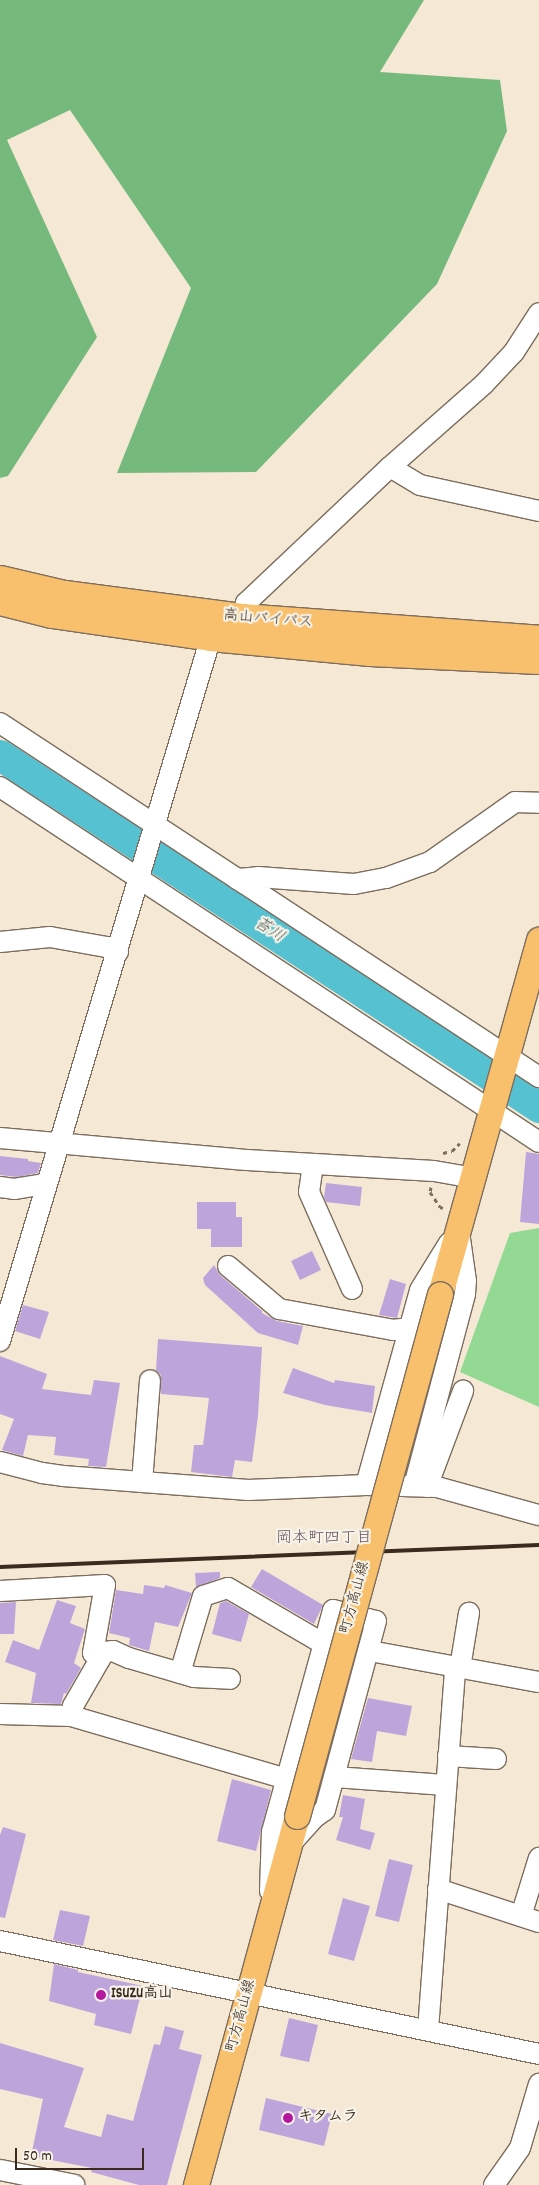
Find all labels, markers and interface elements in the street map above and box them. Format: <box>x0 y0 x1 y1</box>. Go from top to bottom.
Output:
street label: 高山バイパス <box>222 607 314 633</box>
water label: 苔川 <box>250 914 288 948</box>
district label: 岡本町四丁目 <box>276 1529 372 1549</box>
street label: 町方高山線 <box>338 1559 374 1637</box>
street label: 町方高山線 <box>224 1977 260 2055</box>
place label: ISUZU高山 <box>111 1986 173 2004</box>
marker: ISUZU高山 <box>95 1989 107 2001</box>
place label: キタムラ <box>298 2109 358 2127</box>
marker: キタムラ <box>282 2112 294 2124</box>
scale bar <box>18 2138 146 2170</box>
text: 50 m <box>23 2146 52 2168</box>

